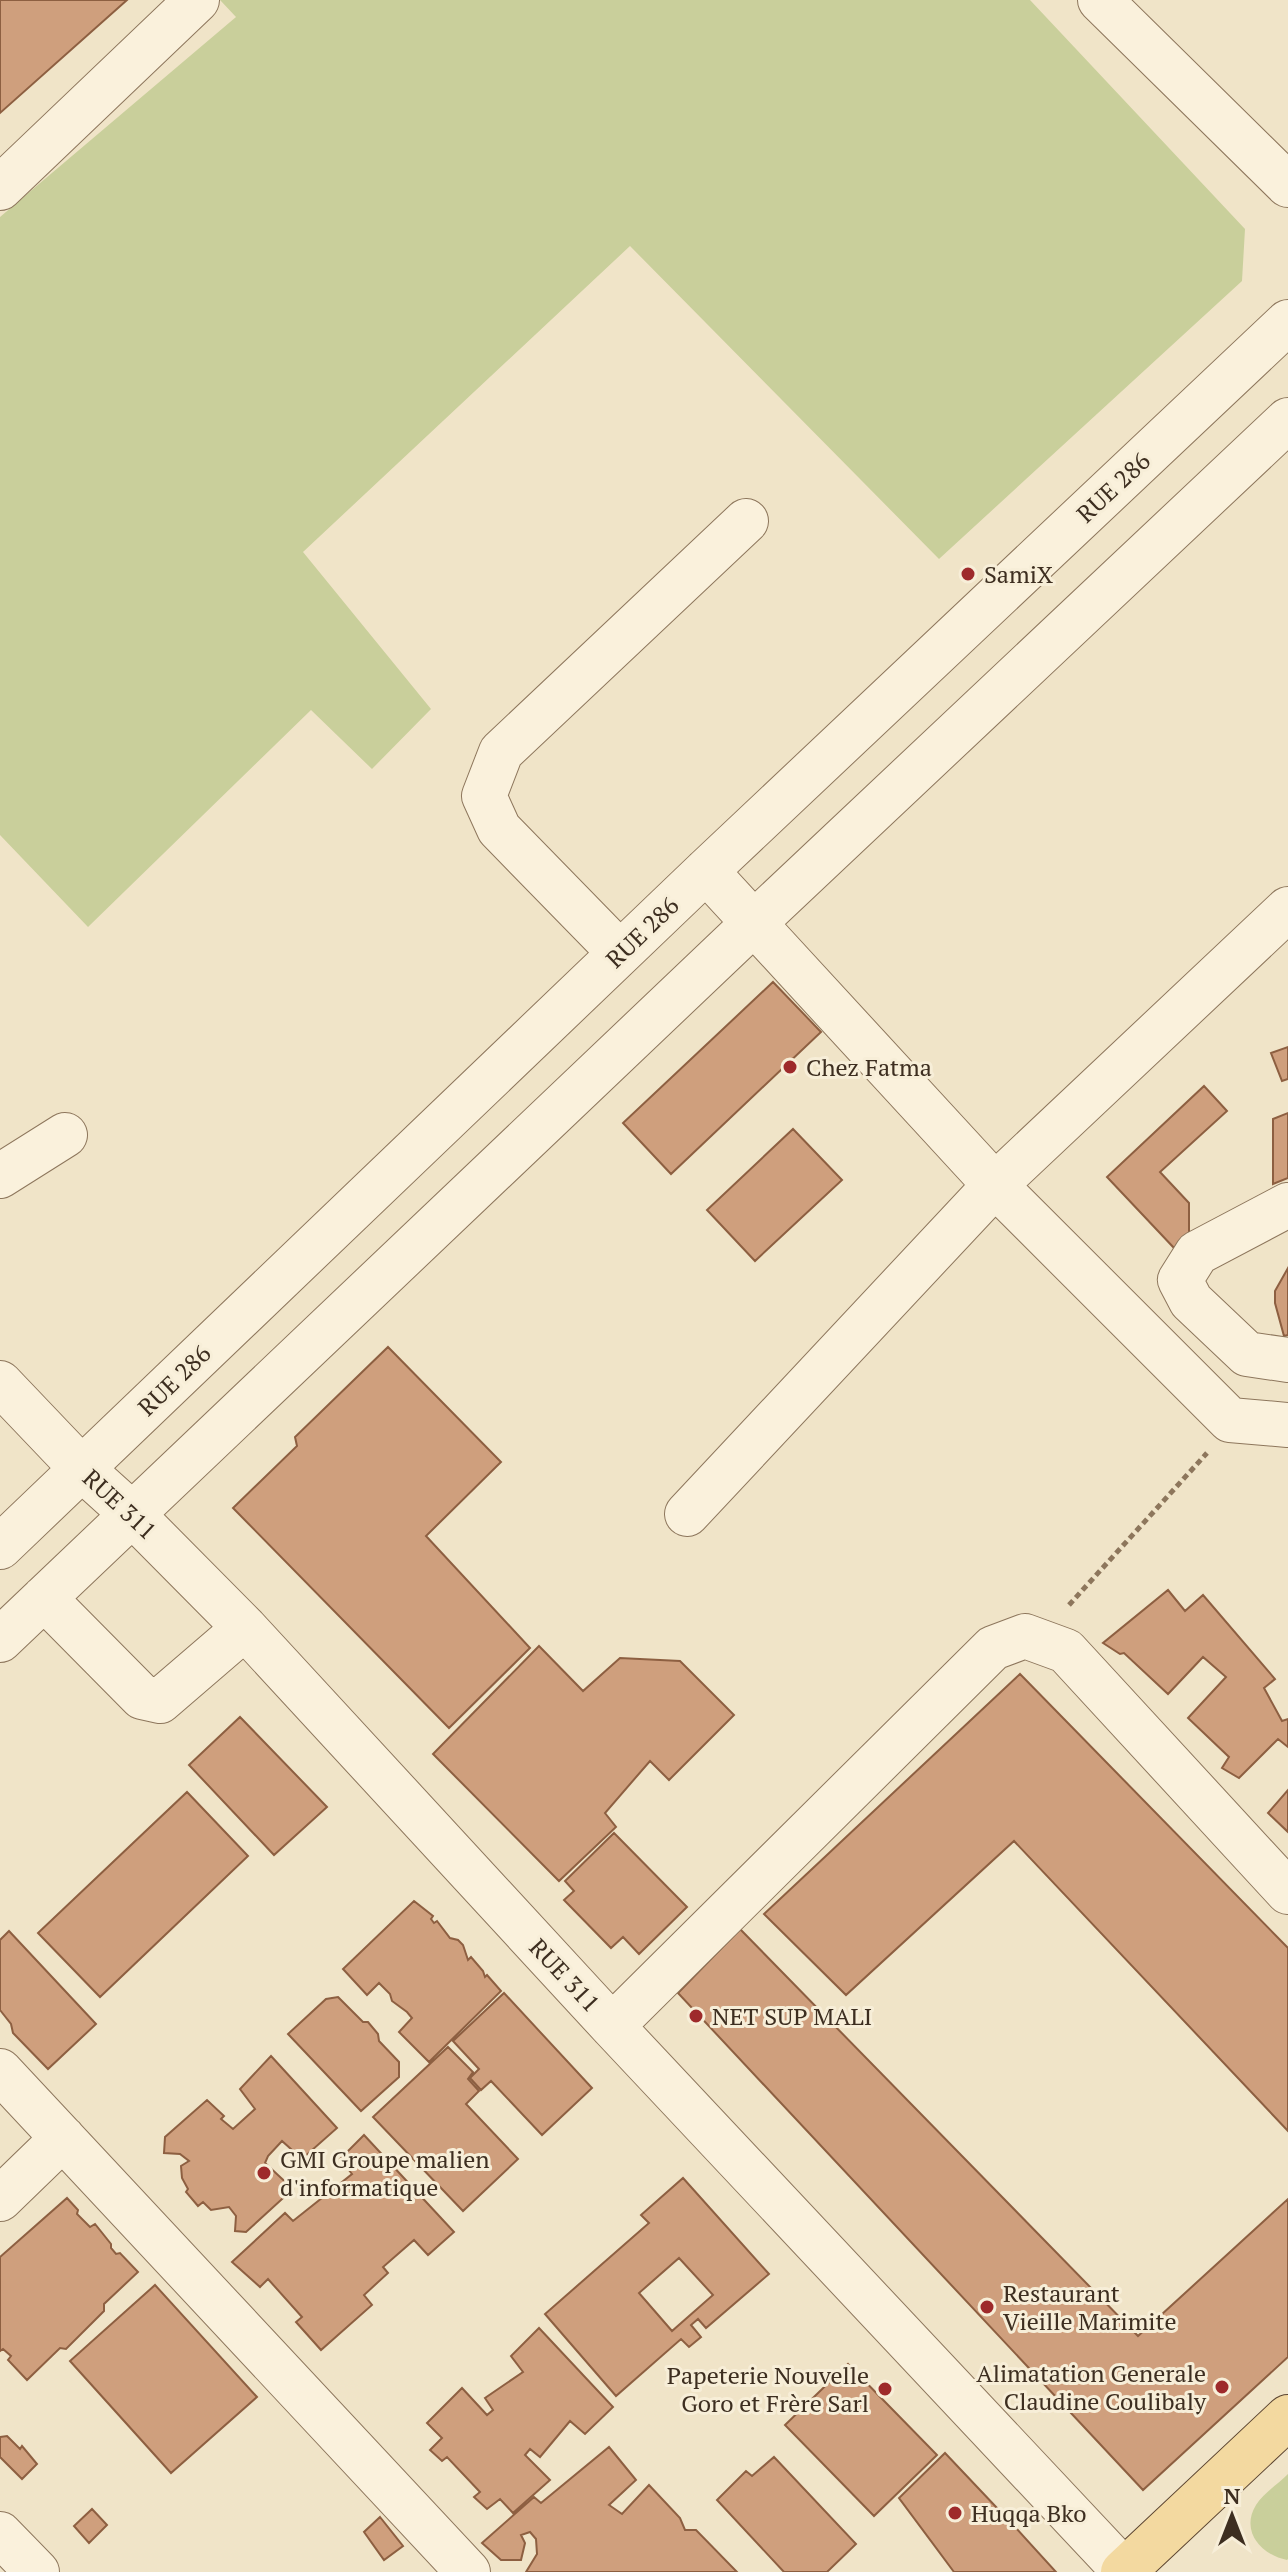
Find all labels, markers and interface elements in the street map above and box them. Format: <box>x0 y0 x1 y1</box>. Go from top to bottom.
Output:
street label: RUE 286 <box>1069 445 1157 529</box>
place label: SamiX <box>984 558 1053 590</box>
marker: SamiX <box>959 565 977 583</box>
street label: RUE 286 <box>599 889 685 975</box>
place label: Chez Fatma <box>806 1051 932 1083</box>
marker: Chez Fatma <box>781 1058 799 1076</box>
street label: RUE 286 <box>131 1337 217 1423</box>
street label: RUE 311 <box>76 1462 164 1546</box>
street label: RUE 311 <box>523 1931 607 2019</box>
place label: NET SUP MALI <box>712 2000 872 2032</box>
marker: NET SUP MALI <box>687 2007 705 2025</box>
place label: GMI Groupe malien d'informatique <box>280 2143 489 2203</box>
marker: GMI Groupe malien d'informatique <box>255 2164 273 2182</box>
place label: Restaurant Vieille Marimite <box>1003 2277 1177 2337</box>
marker: Restaurant Vieille Marimite <box>978 2298 996 2316</box>
place label: Alimatation Generale Claudine Coulibaly <box>976 2357 1207 2417</box>
place label: Papeterie Nouvelle Goro et Frère Sarl <box>667 2359 869 2419</box>
marker: Alimatation Generale Claudine Coulibaly <box>1213 2378 1231 2396</box>
marker: Papeterie Nouvelle Goro et Frère Sarl <box>876 2380 894 2398</box>
north arrow <box>1192 2476 1272 2556</box>
text: N <box>1224 2481 1241 2510</box>
place label: Huqqa Bko <box>971 2497 1087 2529</box>
marker: Huqqa Bko <box>946 2504 964 2522</box>

